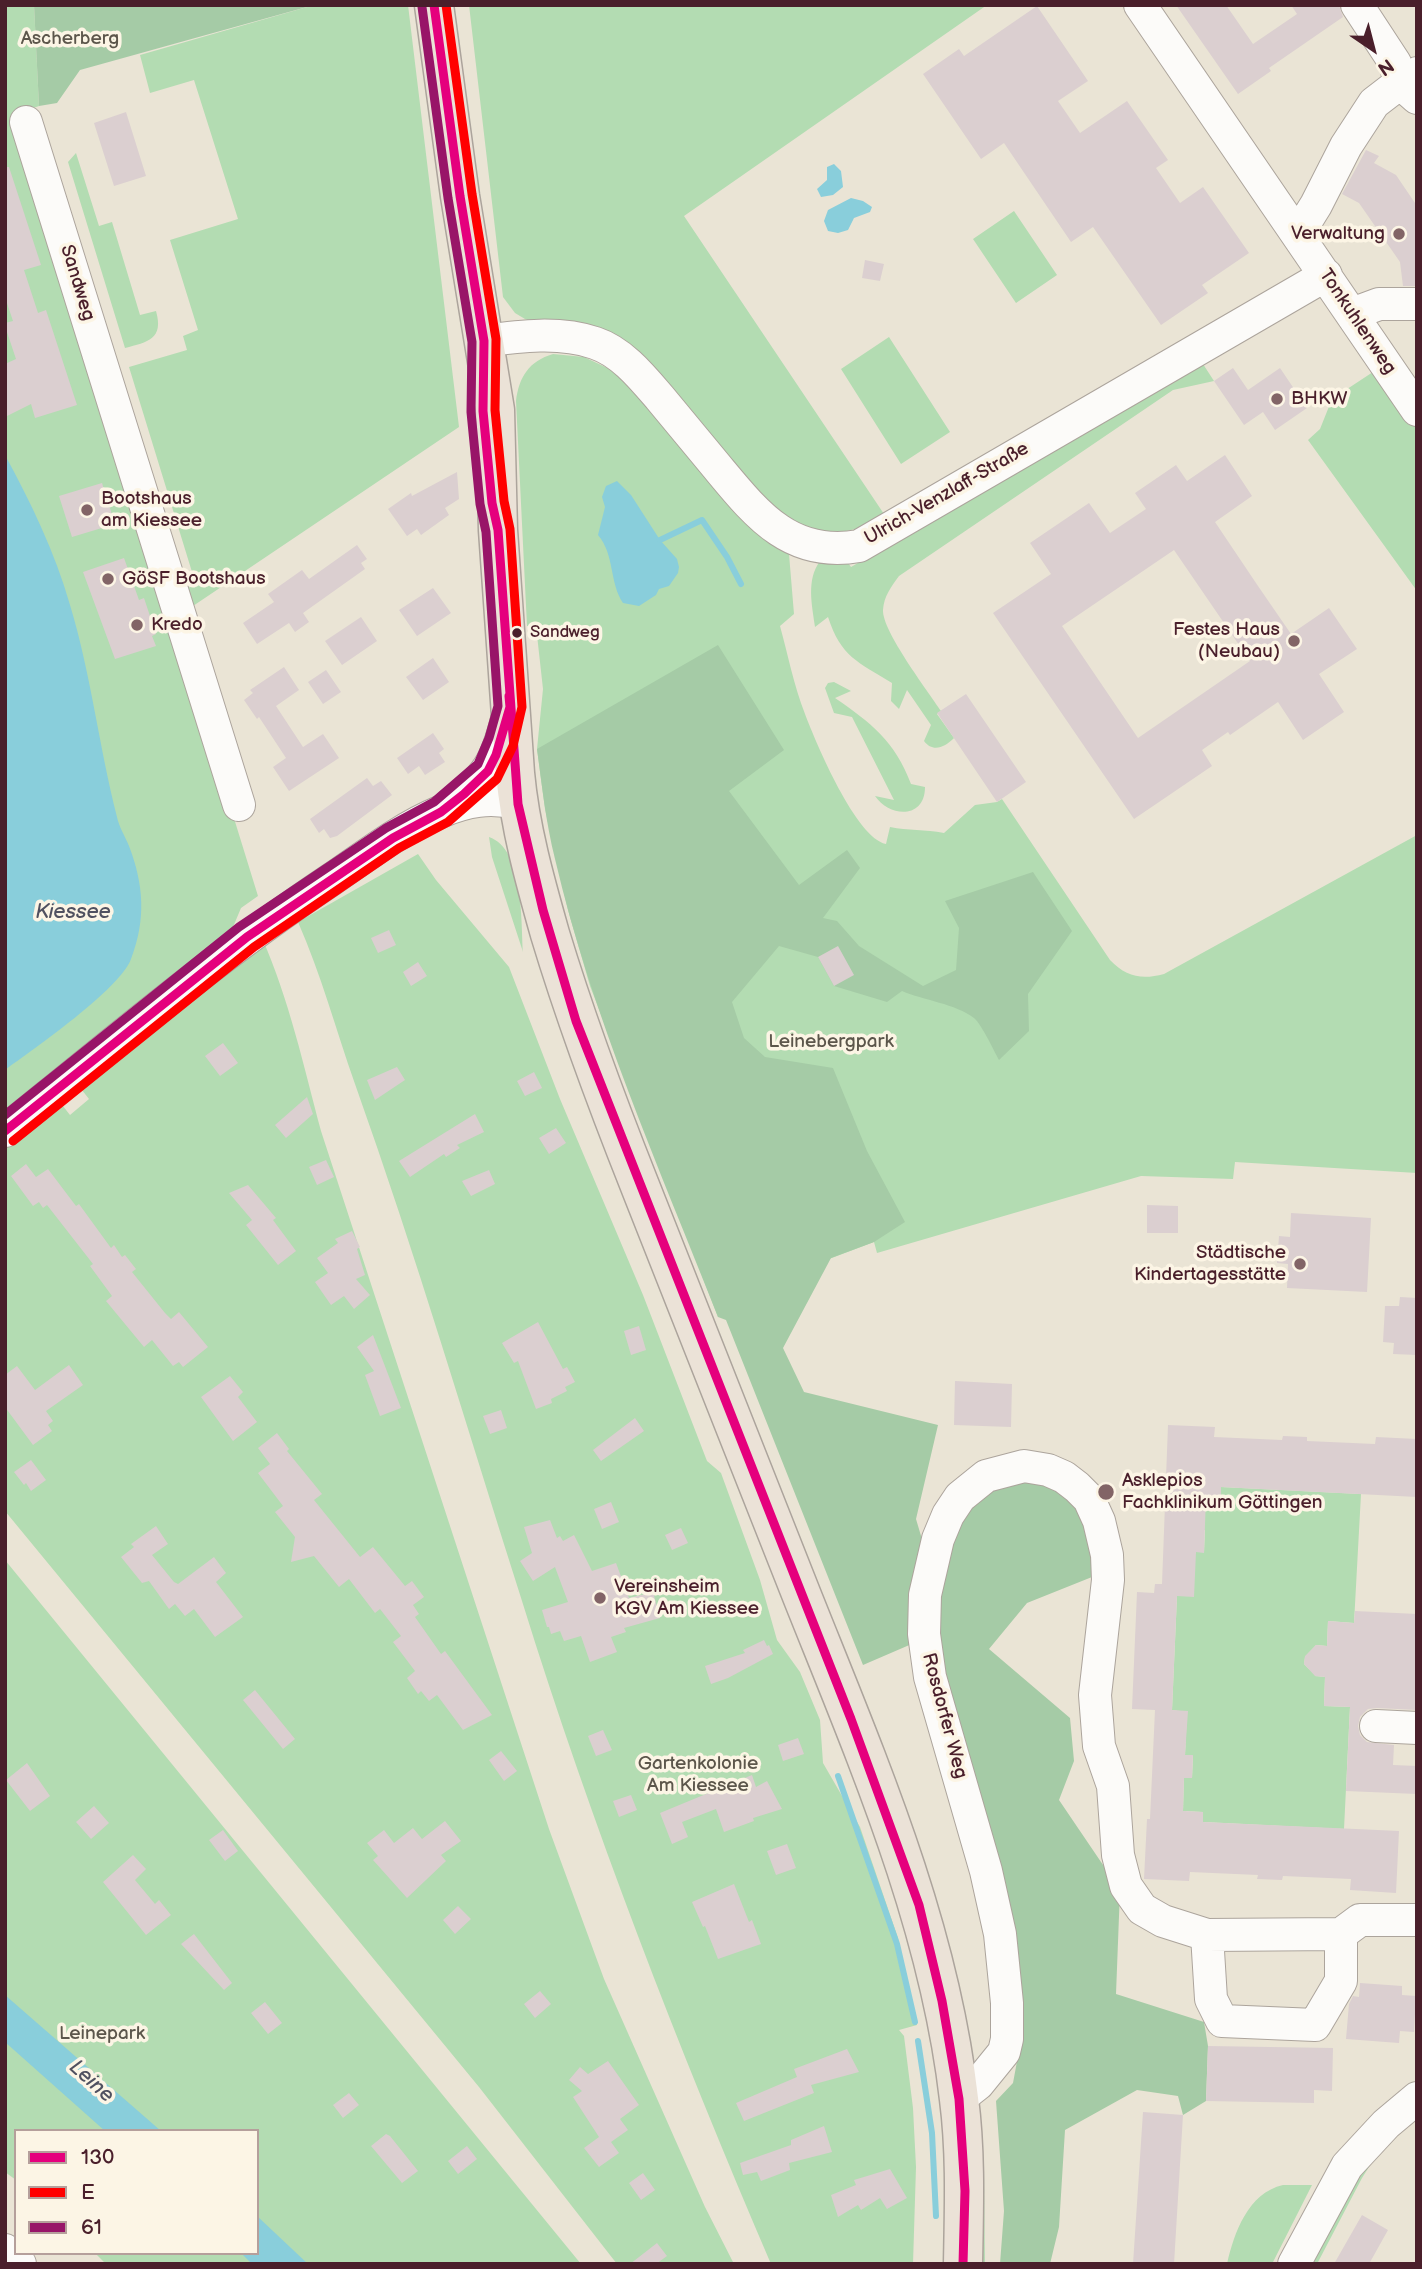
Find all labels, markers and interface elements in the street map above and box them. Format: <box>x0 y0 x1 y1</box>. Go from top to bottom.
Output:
north arrow <box>1338 14 1408 84</box>
park label: Ascherberg <box>21 28 119 50</box>
text: N <box>1373 53 1398 80</box>
place label: Verwaltung <box>1291 223 1385 245</box>
marker: Verwaltung <box>1391 226 1407 242</box>
street label: Sandweg <box>55 242 99 324</box>
street label: Tonkuhlenweg <box>1313 265 1401 379</box>
place label: BHKW <box>1291 388 1347 410</box>
marker: BHKW <box>1269 391 1285 407</box>
street label: Ulrich-Venzlaff-Straße <box>861 438 1033 550</box>
place label: Bootshaus am Kiessee <box>101 488 202 532</box>
marker: Bootshaus am Kiessee <box>79 502 95 518</box>
place label: GöSF Bootshaus <box>122 568 266 590</box>
marker: GöSF Bootshaus <box>100 571 116 587</box>
place label: Kredo <box>151 614 203 636</box>
marker: Kredo <box>129 617 145 633</box>
place label: Festes Haus (Neubau) <box>1173 619 1280 663</box>
place label: Sandweg <box>530 623 600 643</box>
marker: Sandweg <box>510 626 524 640</box>
marker: Festes Haus (Neubau) <box>1286 633 1302 649</box>
water label: Kiessee <box>35 900 111 926</box>
park label: Leinebergpark <box>768 1031 894 1053</box>
place label: Städtische Kindertagesstätte <box>1134 1242 1286 1286</box>
marker: Städtische Kindertagesstätte <box>1292 1256 1308 1272</box>
place label: Asklepios Fachklinikum Göttingen <box>1122 1470 1322 1514</box>
marker: Asklepios Fachklinikum Göttingen <box>1096 1482 1116 1502</box>
place label: Vereinsheim KGV Am Kiessee <box>614 1576 759 1620</box>
marker: Vereinsheim KGV Am Kiessee <box>592 1590 608 1606</box>
street label: Rosdorfer Weg <box>916 1651 972 1781</box>
park label: Gartenkolonie Am Kiessee <box>638 1753 758 1797</box>
park label: Leinepark <box>59 2023 145 2045</box>
water label: Leine <box>63 2055 119 2109</box>
legend <box>14 2129 259 2255</box>
text: 130 <box>81 2145 114 2170</box>
text: E <box>81 2180 95 2205</box>
text: 61 <box>81 2215 102 2240</box>

